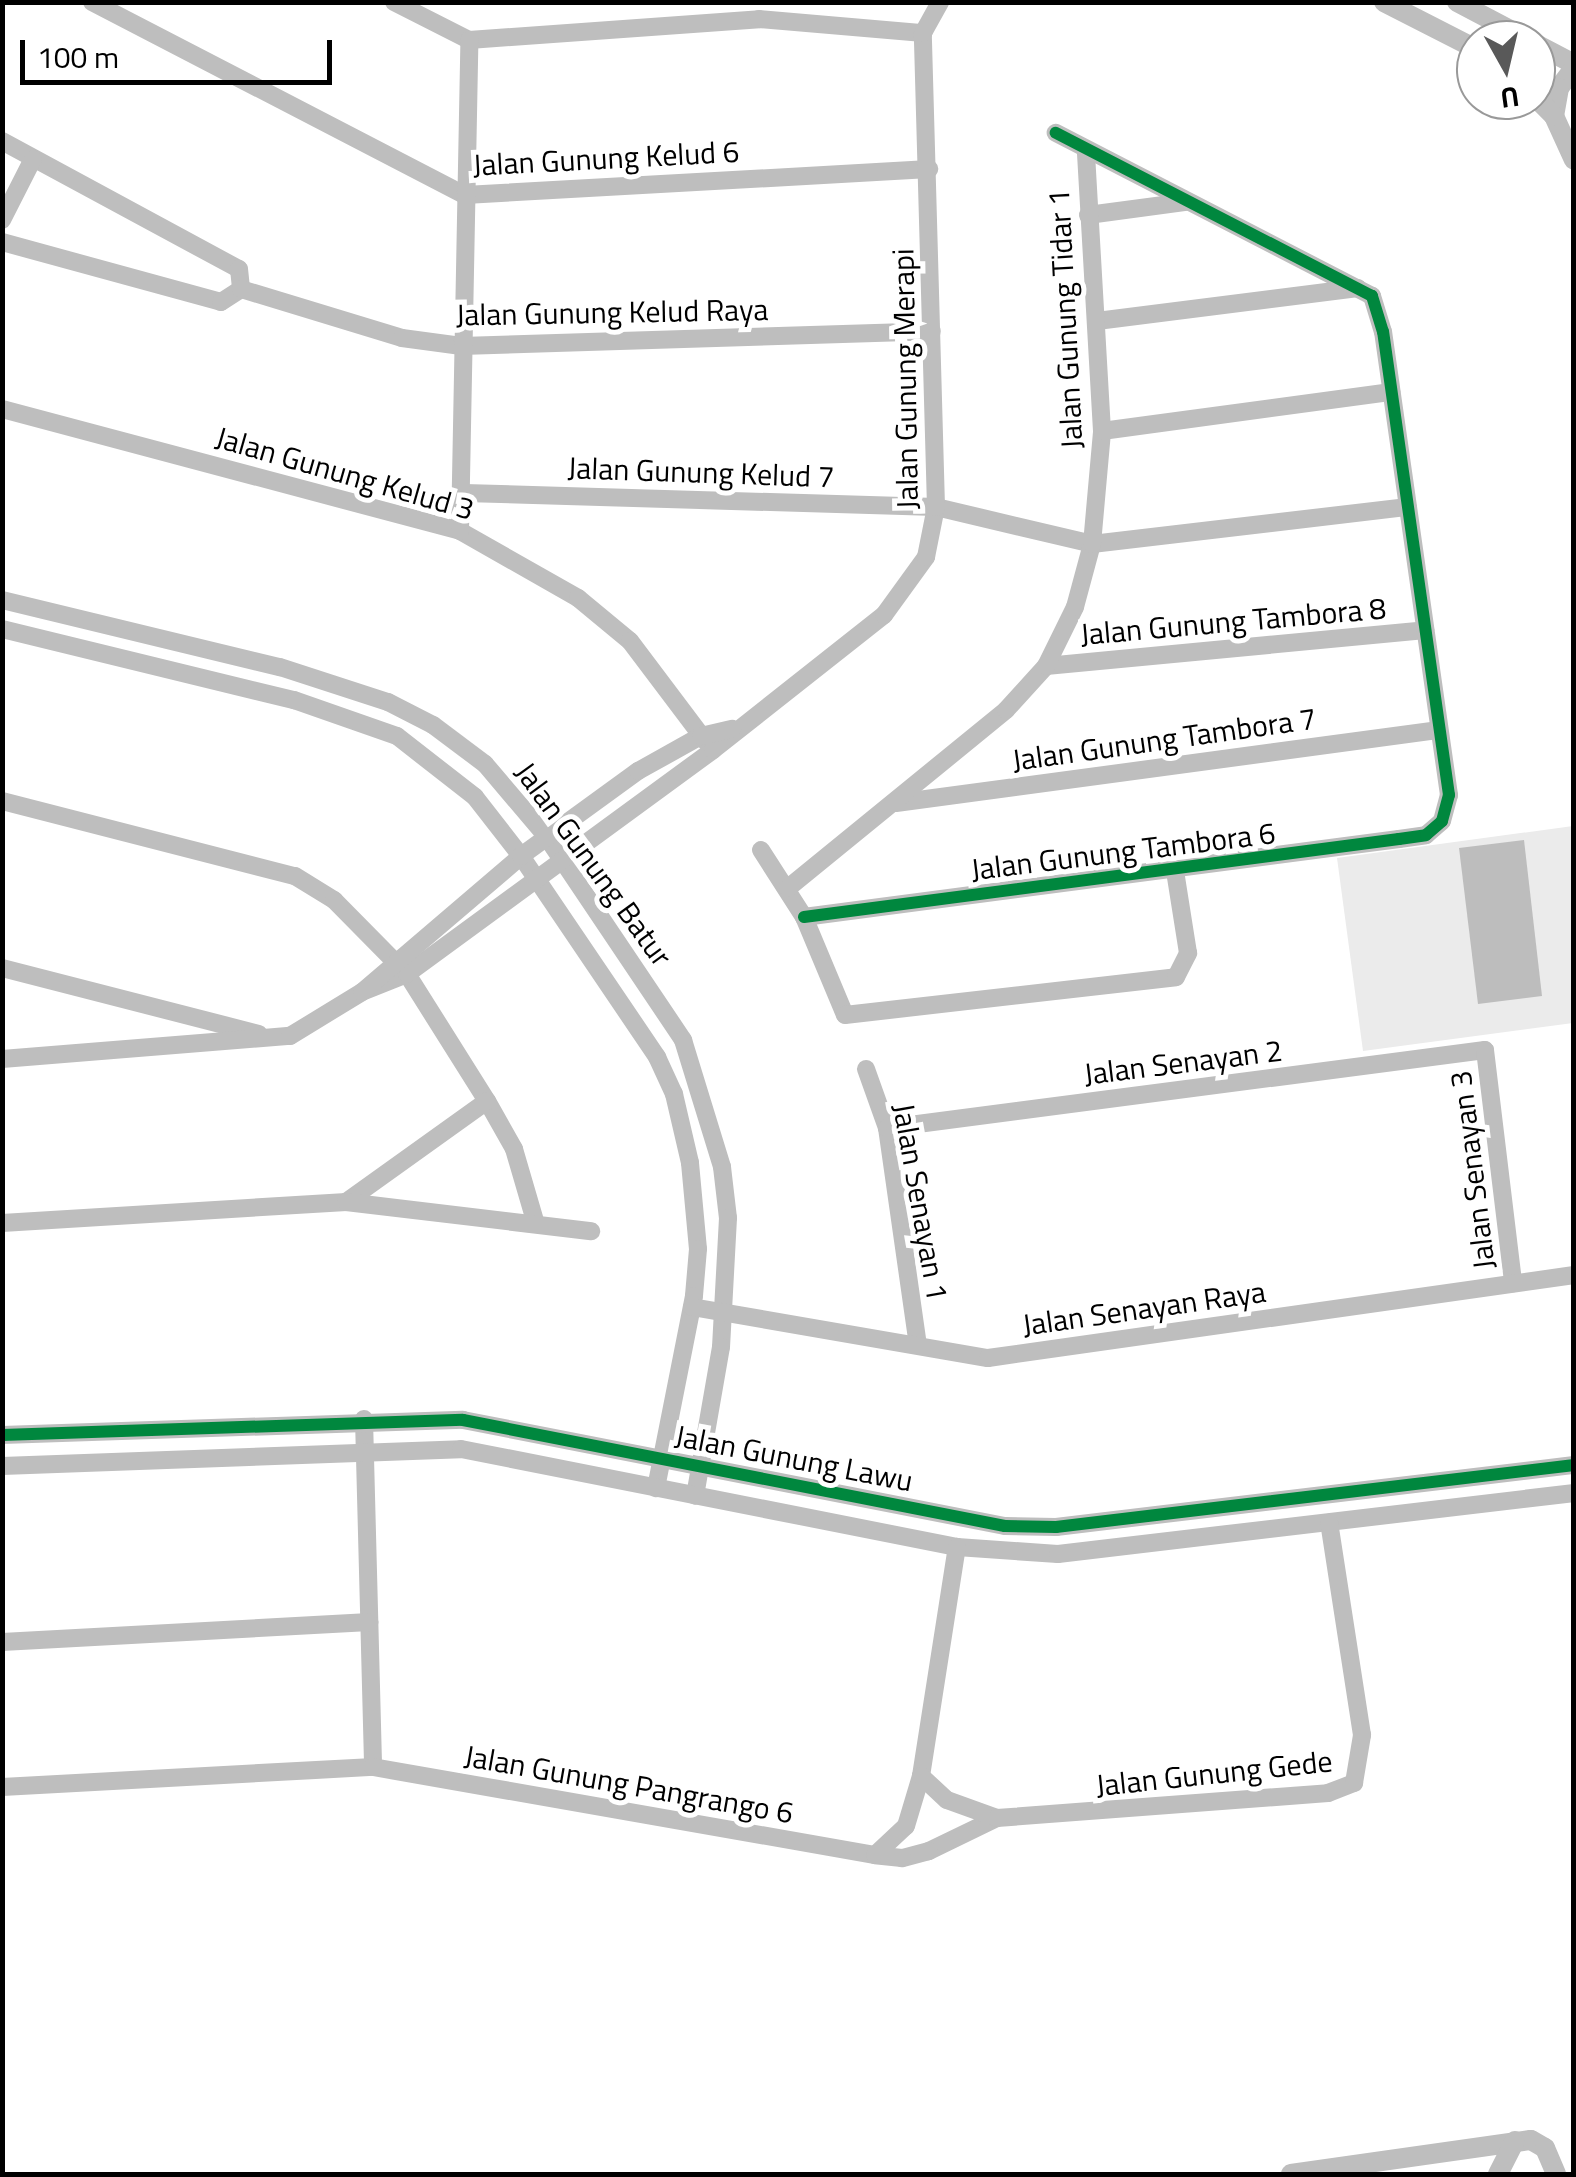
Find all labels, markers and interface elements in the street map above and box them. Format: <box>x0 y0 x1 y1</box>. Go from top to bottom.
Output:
scale bar <box>25 20 338 82</box>
north arrow <box>1456 20 1556 120</box>
text: 100 m <box>37 34 119 80</box>
text: U <box>1498 76 1522 121</box>
street label: Jalan Gunung Kelud 6 <box>472 133 740 183</box>
street label: Jalan Gunung Tidar 1 <box>1040 188 1090 450</box>
street label: Jalan Gunung Merapi <box>885 248 925 510</box>
street label: Jalan Gunung Kelud Raya <box>455 291 769 333</box>
street label: Jalan Gunung Kelud 3 <box>212 419 478 527</box>
street label: Jalan Gunung Kelud 7 <box>567 449 835 495</box>
street label: Jalan Gunung Tambora 8 <box>1079 590 1387 652</box>
street label: Jalan Gunung Tambora 7 <box>1010 700 1318 778</box>
street label: Jalan Gunung Batur <box>508 755 680 973</box>
street label: Jalan Gunung Tambora 6 <box>969 814 1277 888</box>
street label: Jalan Senayan 2 <box>1082 1032 1284 1092</box>
street label: Jalan Senayan 3 <box>1442 1069 1502 1271</box>
street label: Jalan Senayan 1 <box>886 1101 956 1303</box>
street label: Jalan Senayan Raya <box>1020 1273 1268 1343</box>
street label: Jalan Gunung Lawu <box>672 1417 916 1499</box>
street label: Jalan Gunung Pangrango 6 <box>462 1737 796 1831</box>
street label: Jalan Gunung Gede <box>1094 1743 1334 1803</box>

